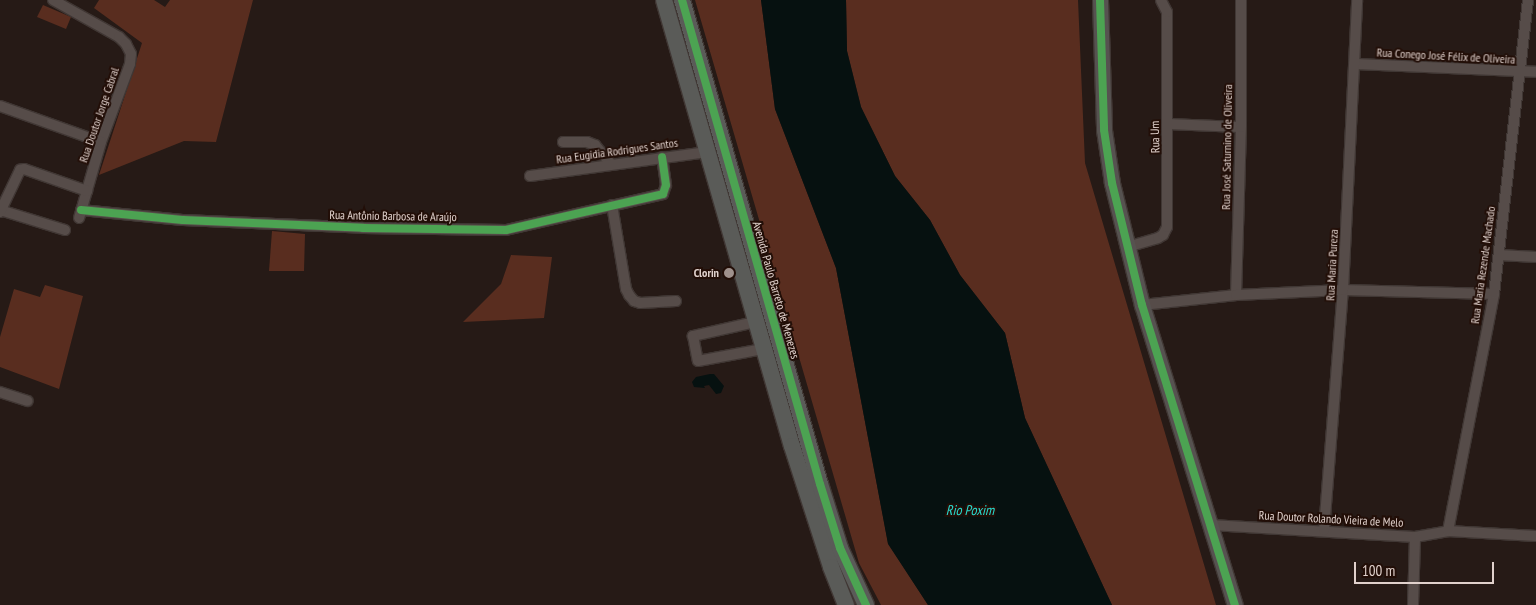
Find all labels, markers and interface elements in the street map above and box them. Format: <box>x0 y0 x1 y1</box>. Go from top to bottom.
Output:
street label: Rua Conego José Félix de Oliveira <box>1376 45 1516 67</box>
street label: Rua Doutor Jorge Cabral <box>76 66 122 164</box>
street label: Rua José Saturnino de Oliveira <box>1219 84 1235 210</box>
street label: Rua Um <box>1148 121 1162 153</box>
street label: Rua Eugídia Rodrigues Santos <box>555 135 679 167</box>
street label: Rua Maria Rezende Machado <box>1468 205 1498 325</box>
street label: Rua Antônio Barbosa de Araújo <box>329 208 457 224</box>
street label: Avenida Paulo Barreto de Menezes <box>749 220 803 360</box>
street label: Rua Maria Pureza <box>1323 229 1341 301</box>
place label: Clorin <box>694 266 719 280</box>
marker: Clorin <box>723 267 735 279</box>
water label: Rio Poxim <box>946 502 994 518</box>
street label: Rua Doutor Rolando Vieira de Melo <box>1258 508 1404 530</box>
scale bar <box>1356 552 1496 584</box>
text: 100 m <box>1362 561 1395 580</box>

